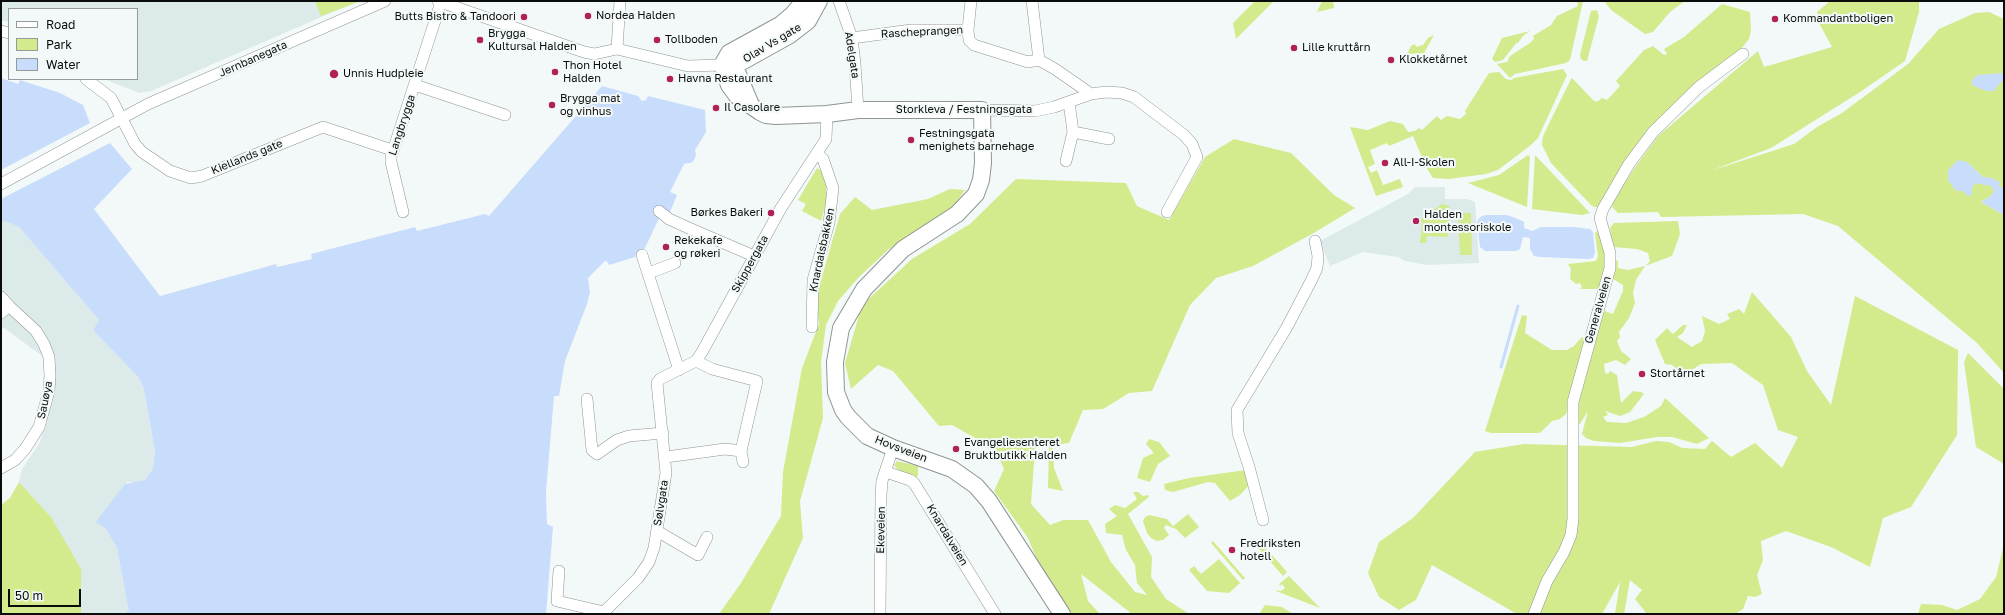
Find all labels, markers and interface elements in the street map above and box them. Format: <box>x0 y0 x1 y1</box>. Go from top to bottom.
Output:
legend <box>8 8 138 80</box>
place label: Nordea Halden <box>596 9 675 23</box>
place label: Butts Bistro & Tandoori <box>394 10 516 24</box>
marker: Nordea Halden <box>583 11 593 21</box>
marker: Butts Bistro & Tandoori <box>519 12 529 22</box>
place label: Kommandantboligen <box>1783 12 1893 26</box>
marker: Kommandantboligen <box>1770 14 1780 24</box>
text: Road <box>46 17 75 32</box>
street label: Olav Vs gate <box>740 20 804 66</box>
street label: Rascheprangen <box>881 23 963 41</box>
place label: Brygga Kultursal Halden <box>488 27 577 53</box>
street label: Adelgata <box>842 31 862 79</box>
place label: Tollboden <box>665 33 718 47</box>
marker: Brygga Kultursal Halden <box>475 35 485 45</box>
marker: Tollboden <box>652 35 662 45</box>
text: Park <box>46 37 72 52</box>
street label: Jernbanegata <box>217 38 289 80</box>
place label: Lille kruttårn <box>1302 41 1370 55</box>
marker: Lille kruttårn <box>1289 43 1299 53</box>
place label: Klokketårnet <box>1399 53 1468 67</box>
marker: Klokketårnet <box>1386 55 1396 65</box>
text: Water <box>46 57 80 72</box>
place label: Thon Hotel Halden <box>563 59 622 85</box>
place label: Unnis Hudpleie <box>343 67 424 81</box>
marker: Thon Hotel Halden <box>550 67 560 77</box>
marker: Unnis Hudpleie <box>328 68 340 80</box>
place label: Havna Restaurant <box>678 72 773 86</box>
marker: Havna Restaurant <box>665 74 675 84</box>
place label: Brygga mat og vinhus <box>560 92 621 118</box>
street label: Langbrygga <box>386 93 418 157</box>
marker: Brygga mat og vinhus <box>547 100 557 110</box>
place label: Il Casolare <box>724 101 780 115</box>
marker: Il Casolare <box>711 103 721 113</box>
street label: Storkleva / Festningsgata <box>896 103 1032 117</box>
place label: Festningsgata menighets barnehage <box>919 127 1034 153</box>
marker: Festningsgata menighets barnehage <box>906 135 916 145</box>
street label: Kiellands gate <box>209 137 285 177</box>
place label: All-I-Skolen <box>1393 156 1455 170</box>
marker: All-I-Skolen <box>1380 158 1390 168</box>
place label: Børkes Bakeri <box>691 206 763 220</box>
street label: Knardalsbakken <box>807 207 837 293</box>
marker: Børkes Bakeri <box>766 208 776 218</box>
place label: Halden montessoriskole <box>1424 208 1511 234</box>
marker: Halden montessoriskole <box>1411 216 1421 226</box>
street label: Skippergata <box>729 233 771 295</box>
place label: Rekekafe og røkeri <box>674 234 723 260</box>
marker: Rekekafe og røkeri <box>661 242 671 252</box>
street label: Generalveien <box>1582 275 1614 345</box>
place label: Stortårnet <box>1650 367 1705 381</box>
marker: Stortårnet <box>1637 369 1647 379</box>
street label: Sauøya <box>35 380 55 420</box>
street label: Hovsveien <box>873 433 929 465</box>
place label: Evangeliesenteret Bruktbutikk Halden <box>964 436 1067 462</box>
marker: Evangeliesenteret Bruktbutikk Halden <box>951 444 961 454</box>
street label: Sølvgata <box>651 479 671 527</box>
street label: Knardalveien <box>923 502 971 568</box>
street label: Ekeveien <box>874 506 888 554</box>
place label: Fredriksten hotell <box>1240 537 1301 563</box>
marker: Fredriksten hotell <box>1227 545 1237 555</box>
scale bar <box>10 581 83 607</box>
text: 50 m <box>15 588 43 603</box>

